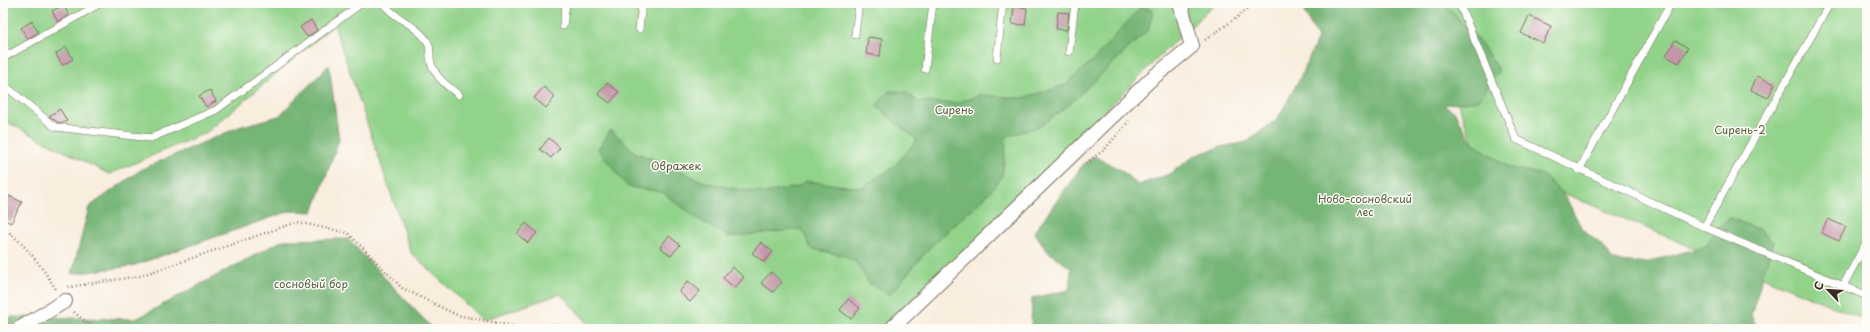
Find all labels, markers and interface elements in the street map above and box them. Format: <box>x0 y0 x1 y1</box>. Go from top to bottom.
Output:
park label: Сирень <box>935 101 974 118</box>
park label: Сирень-2 <box>1714 121 1766 138</box>
park label: Овражек <box>651 157 701 174</box>
park label: Ново-сосновский лес <box>1318 190 1412 220</box>
north arrow <box>1808 270 1848 310</box>
park label: сосновый бор <box>274 275 348 292</box>
text: С <box>1809 278 1828 293</box>

